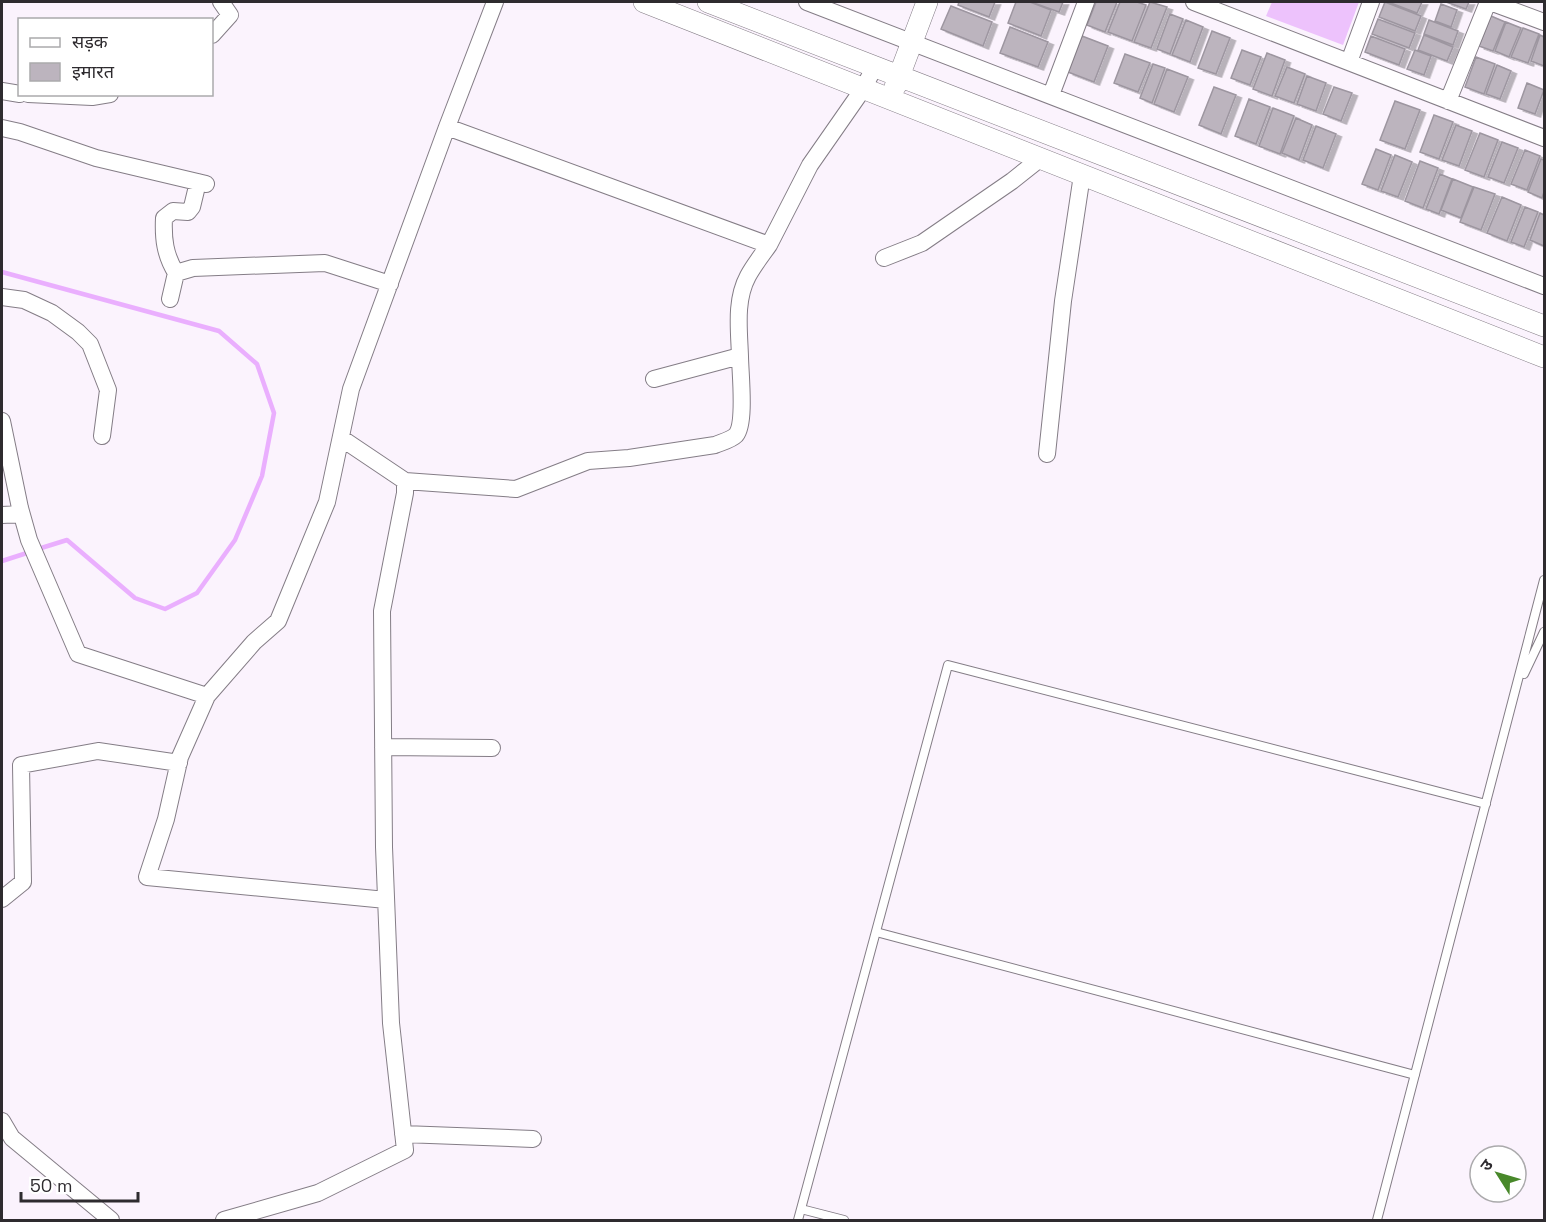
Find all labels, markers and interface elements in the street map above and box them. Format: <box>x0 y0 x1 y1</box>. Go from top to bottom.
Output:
legend <box>18 18 213 96</box>
text: सड़क <box>72 30 109 53</box>
text: इमारत <box>72 60 115 83</box>
north arrow <box>1468 1144 1528 1204</box>
text: उ <box>1475 1155 1498 1175</box>
scale bar <box>21 1165 138 1203</box>
text: 50 m <box>30 1174 72 1197</box>

